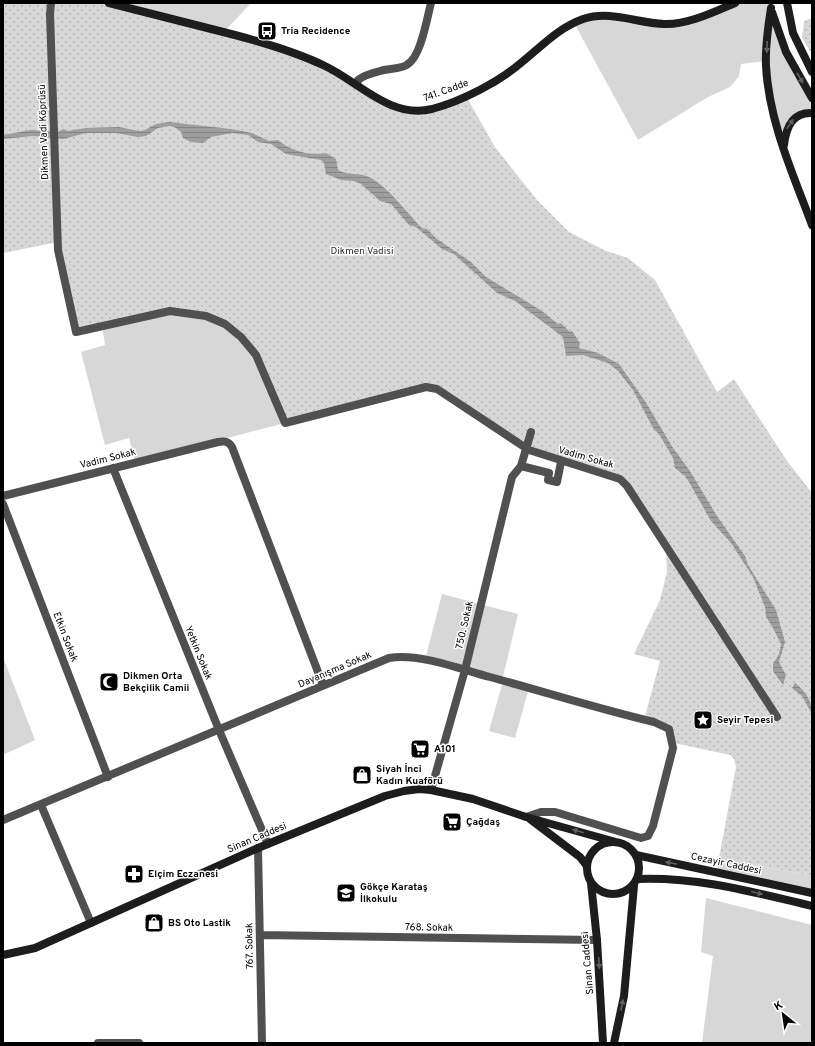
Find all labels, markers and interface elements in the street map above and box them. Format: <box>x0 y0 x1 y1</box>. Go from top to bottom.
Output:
bus stop icon: Tria Recidence <box>256 20 278 42</box>
place label: Tria Recidence <box>281 25 351 38</box>
one-way arrow <box>764 41 770 54</box>
one-way arrow <box>796 72 803 84</box>
street label: 741. Cadde <box>422 77 470 105</box>
street label: Dikmen Vadi Köprüsü <box>36 84 52 180</box>
one-way arrow <box>787 118 794 129</box>
park label: Dikmen Vadisi <box>330 245 394 258</box>
street label: Vadim Sokak <box>557 444 615 472</box>
street label: Vadim Sokak <box>79 446 137 472</box>
street label: 750. Sokak <box>453 599 477 651</box>
street label: Etkin Sokak <box>50 610 80 664</box>
street label: Yetkin Sokak <box>181 624 215 682</box>
street label: Dayanışma Sokak <box>296 649 374 691</box>
place label: Dikmen Orta Bekçilik Camii <box>123 670 190 695</box>
mosque icon: Dikmen Orta Bekçilik Camii <box>98 671 120 693</box>
place icon: Seyir Tepesi <box>692 709 714 731</box>
place label: Seyir Tepesi <box>717 714 774 727</box>
supermarket icon: A101 <box>409 738 431 760</box>
place label: A101 <box>434 743 456 756</box>
place label: Siyah İnci Kadın Kuaförü <box>376 762 443 788</box>
shop icon: Siyah İnci Kadın Kuaförü <box>351 764 373 786</box>
supermarket icon: Çağdaş <box>441 811 463 833</box>
place label: Çağdaş <box>466 816 500 829</box>
street label: Sinan Caddesi <box>225 820 289 856</box>
one-way arrow <box>572 828 584 834</box>
street label: Cezayir Caddesi <box>690 850 762 878</box>
one-way arrow <box>665 860 677 866</box>
pharmacy icon: Elçim Eczanesi <box>123 863 145 885</box>
place label: Elçim Eczanesi <box>148 868 218 881</box>
place label: Gökçe Karataş İlkokulu <box>360 881 428 906</box>
school or university icon: Gökçe Karataş İlkokulu <box>335 882 357 904</box>
one-way arrow <box>751 890 763 896</box>
shop icon: BS Oto Lastik <box>143 912 165 934</box>
place label: BS Oto Lastik <box>168 917 231 930</box>
street label: 768. Sokak <box>405 921 453 935</box>
street label: 767. Sokak <box>243 923 257 969</box>
street label: Sinan Caddesi <box>579 931 597 995</box>
one-way arrow <box>595 957 602 969</box>
north arrow <box>763 994 803 1034</box>
text: K <box>772 998 786 1014</box>
one-way arrow <box>620 999 626 1011</box>

